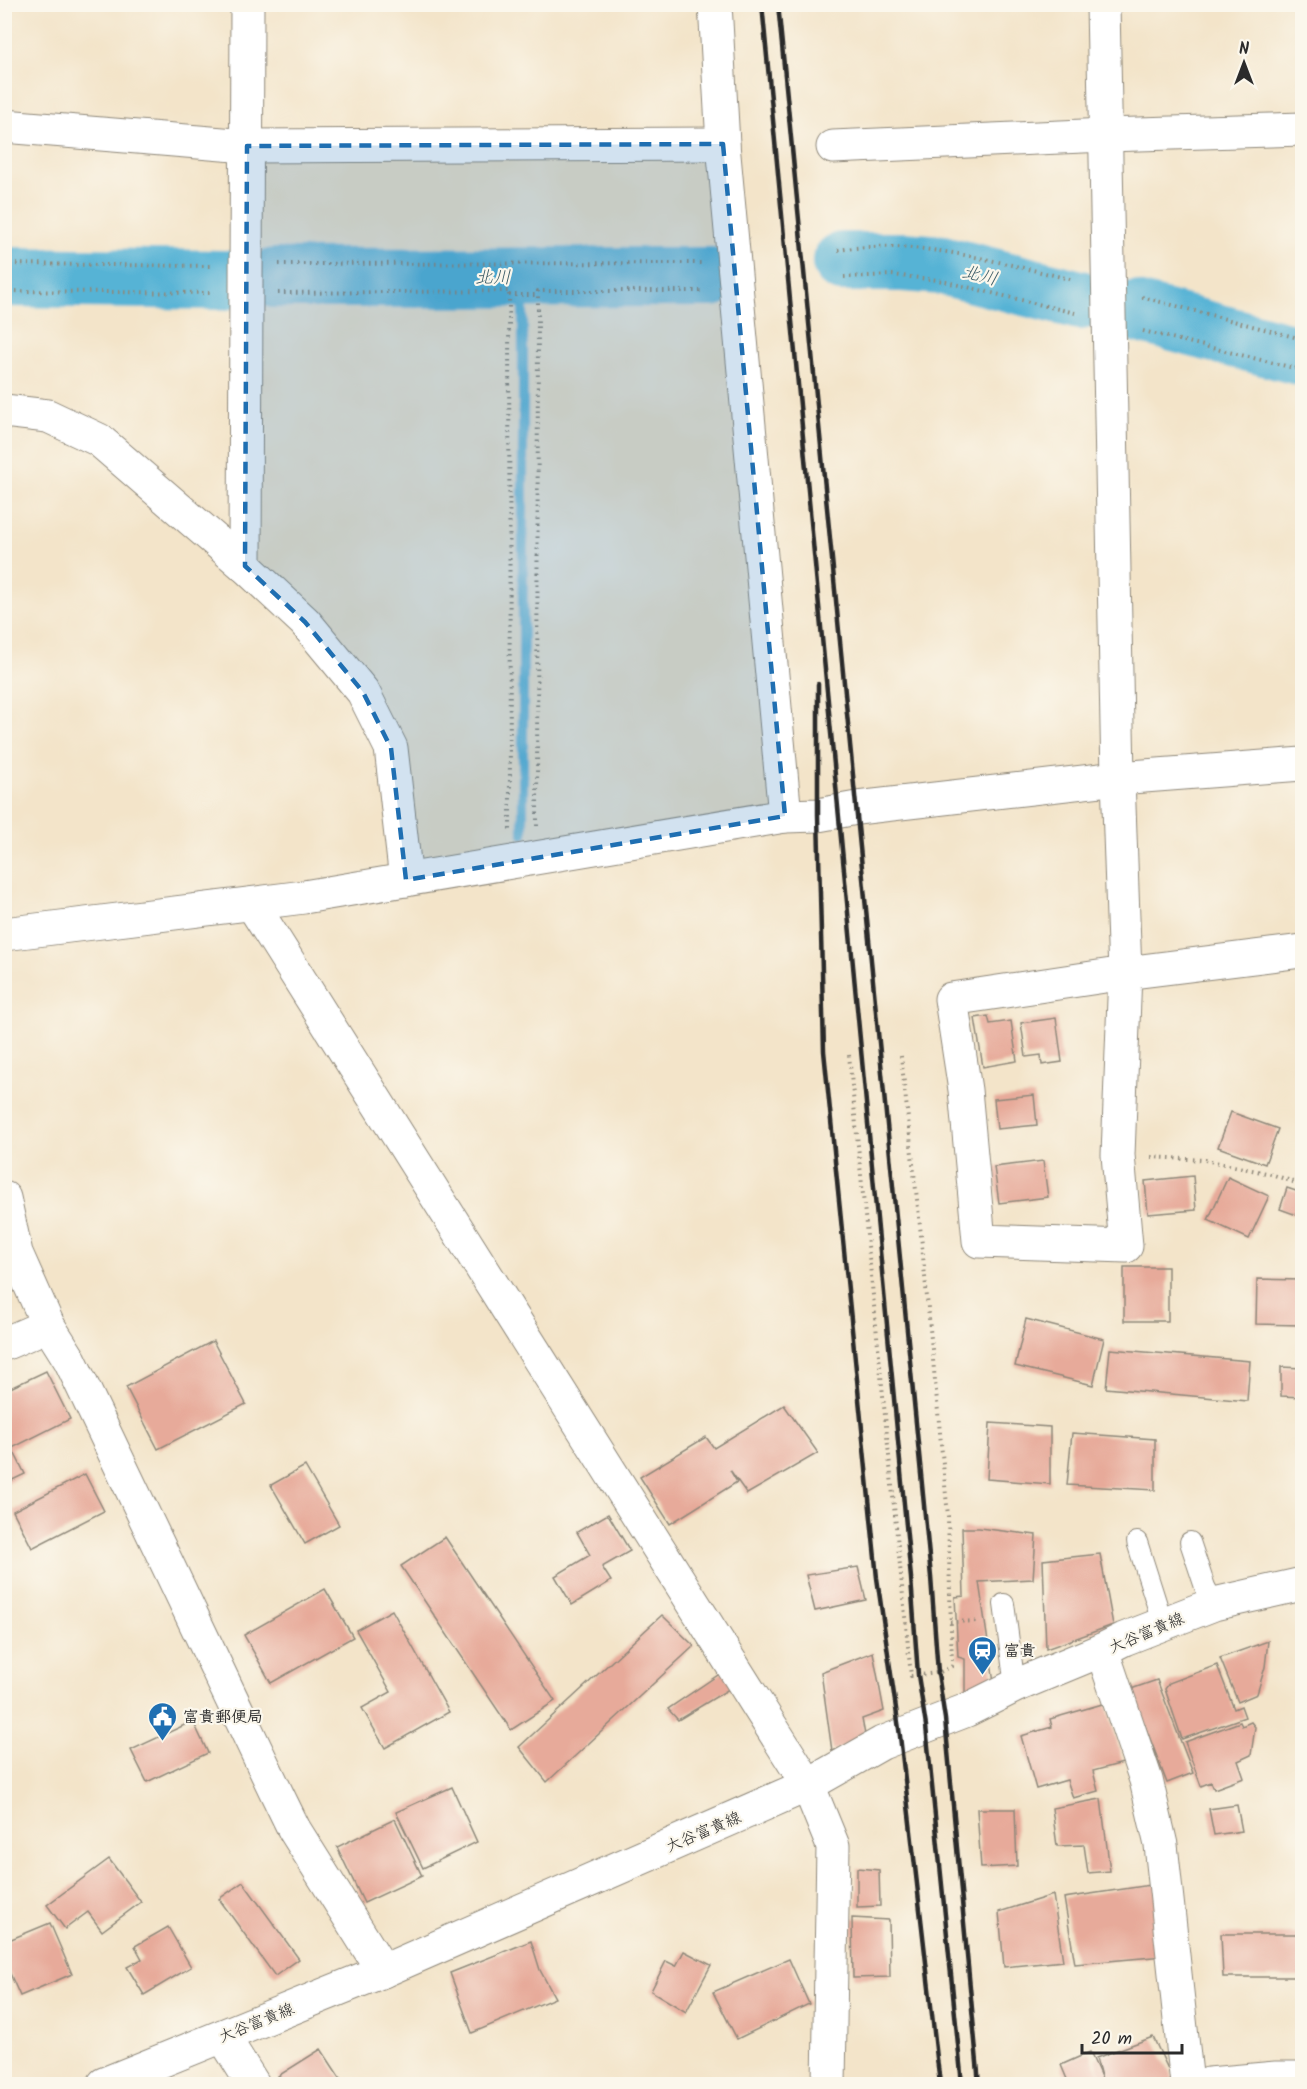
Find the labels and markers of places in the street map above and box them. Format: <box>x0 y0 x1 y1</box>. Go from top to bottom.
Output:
station icon: 富貴 <box>967 1634 999 1676</box>
place label: 富貴 <box>1004 1639 1036 1664</box>
public building icon: 富貴郵便局 <box>146 1700 178 1742</box>
place label: 富貴郵便局 <box>183 1705 263 1730</box>

